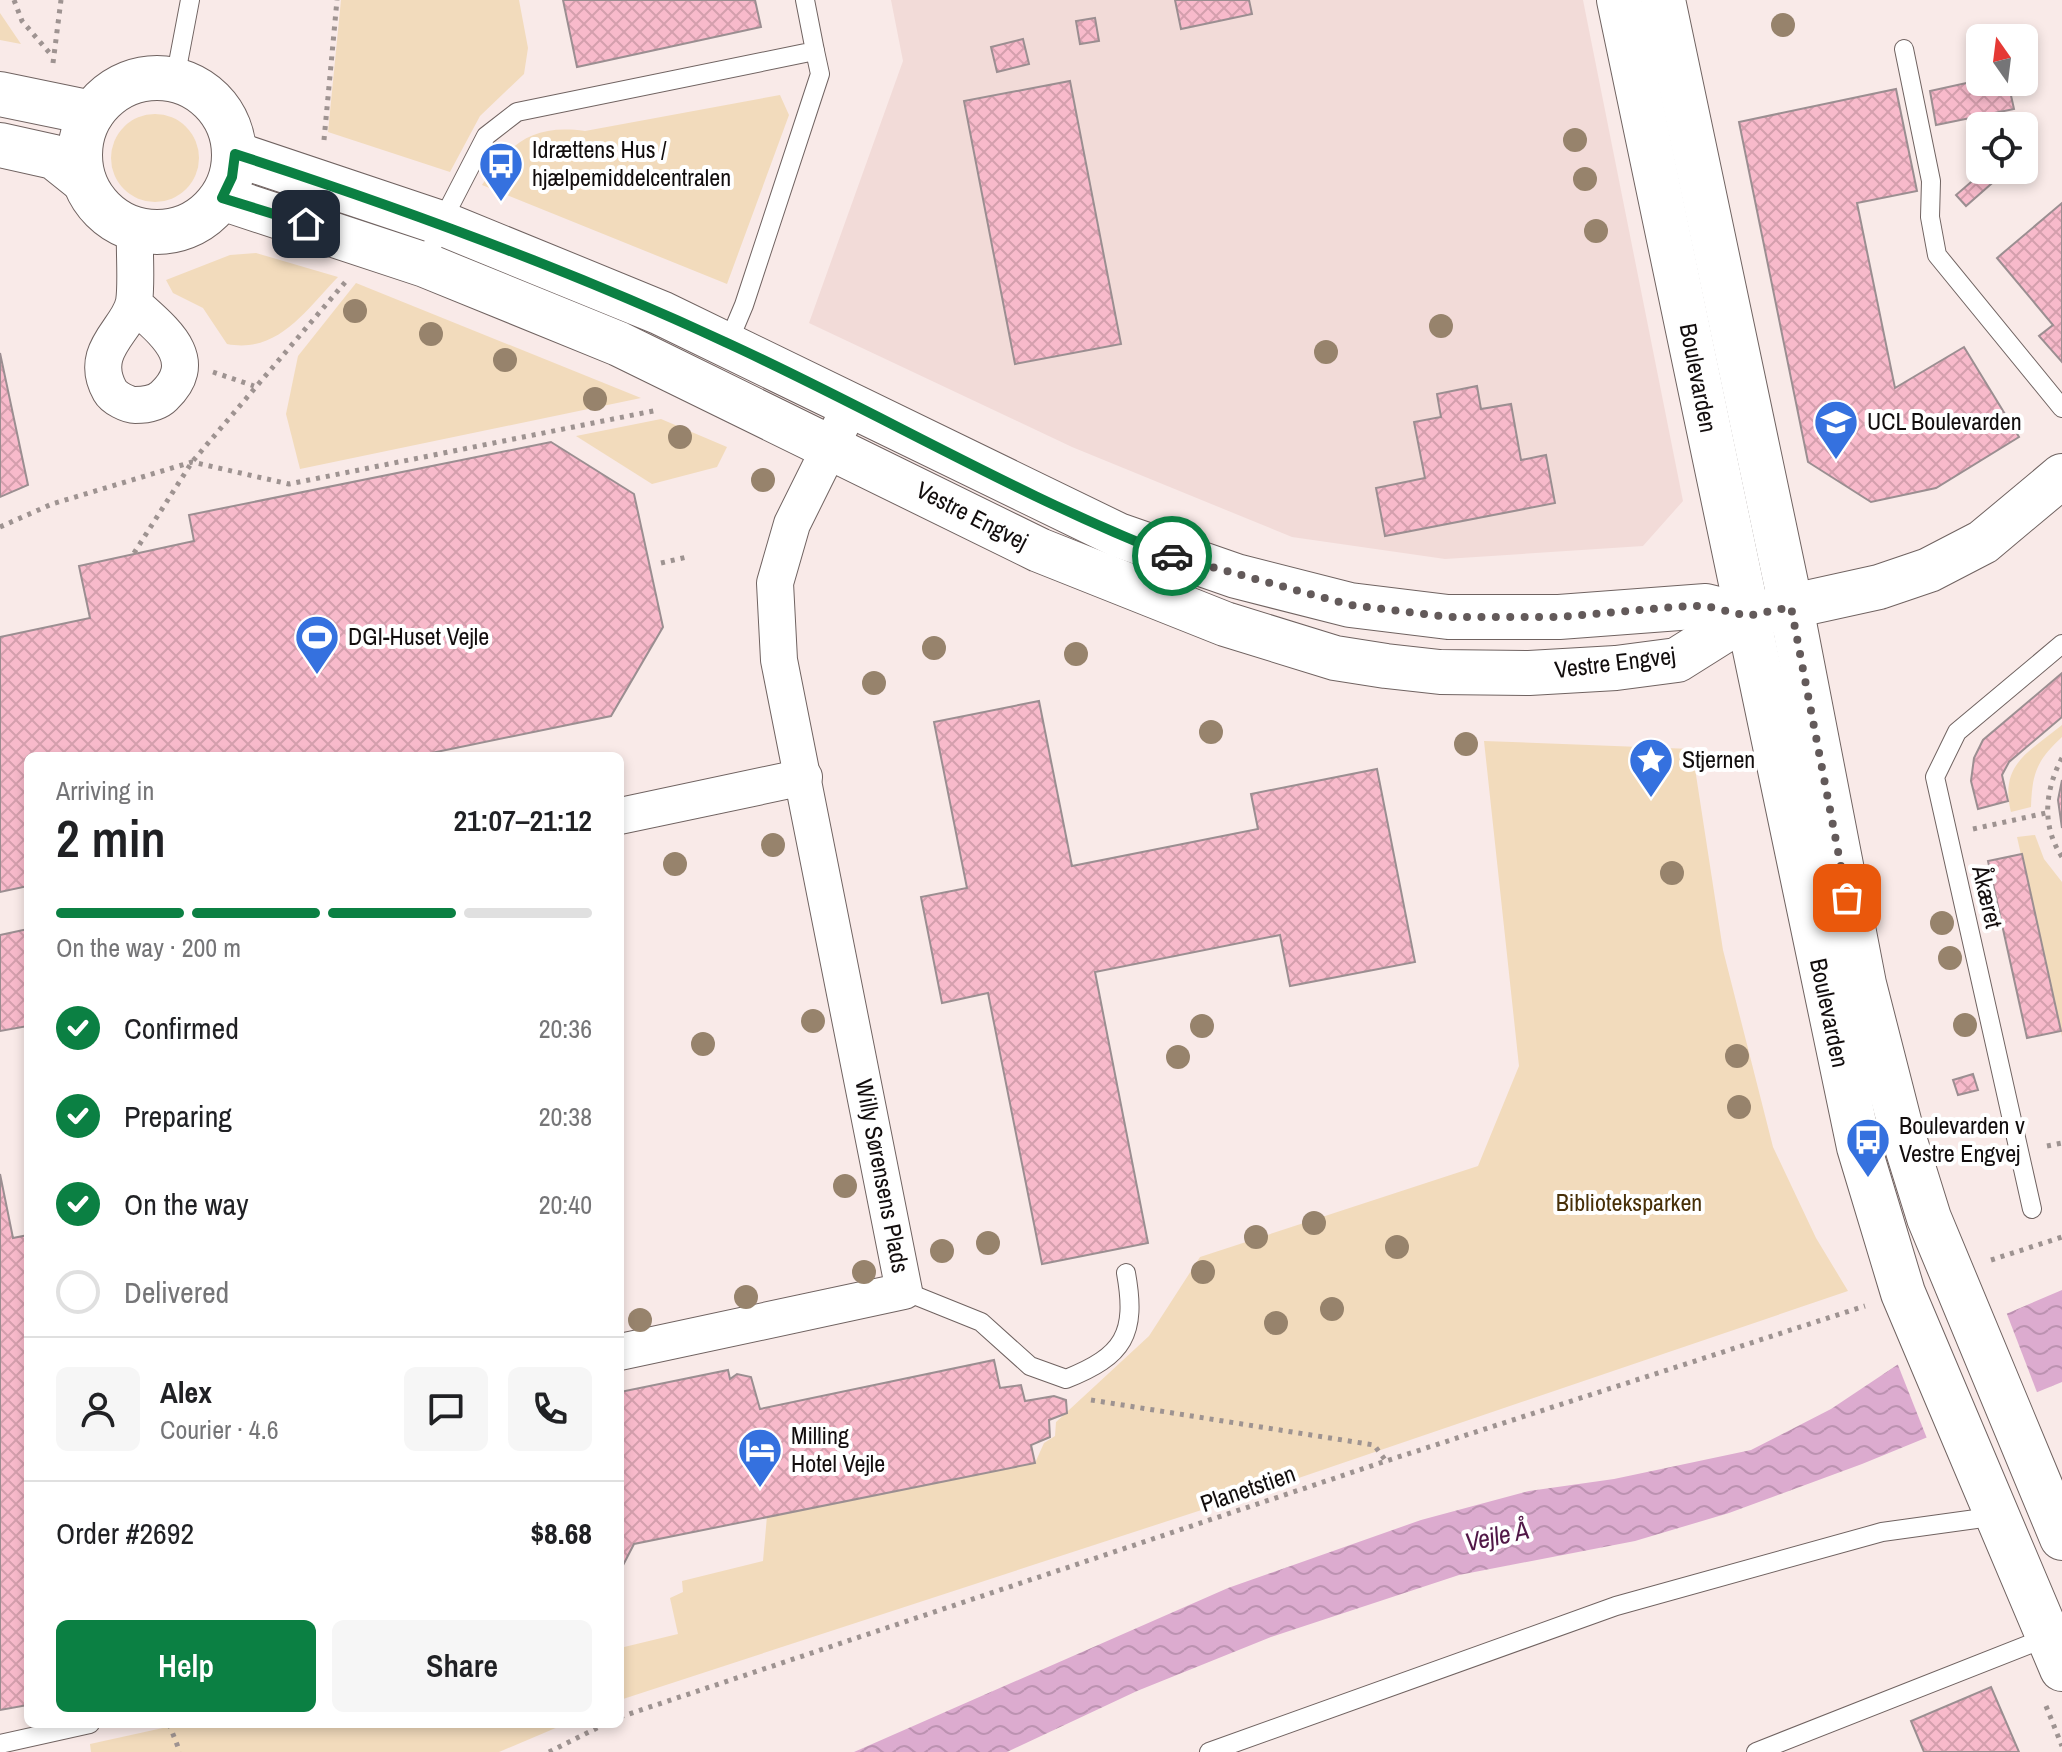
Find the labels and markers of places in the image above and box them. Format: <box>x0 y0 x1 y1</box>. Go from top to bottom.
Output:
place label: Idrættens Hus / hjælpemiddelcentralen <box>532 133 731 193</box>
bus stop icon: Idrættens Hus / hjælpemiddelcentralen <box>477 140 525 203</box>
pin <box>272 190 340 258</box>
school or university icon: UCL Boulevarden <box>1812 398 1860 461</box>
place label: UCL Boulevarden <box>1867 405 2022 437</box>
sports icon: DGI-Huset Vejle <box>293 613 341 676</box>
place label: DGI-Huset Vejle <box>348 620 489 652</box>
place icon: Stjernen <box>1627 736 1675 799</box>
place label: Stjernen <box>1682 743 1755 775</box>
pin <box>1813 864 1881 932</box>
place label: Boulevarden v Vestre Engvej <box>1899 1109 2025 1169</box>
bus stop icon: Boulevarden v Vestre Engvej <box>1844 1116 1892 1179</box>
place label: Milling Hotel Vejle <box>791 1419 885 1479</box>
hotel icon: Milling Hotel Vejle <box>736 1426 784 1489</box>

